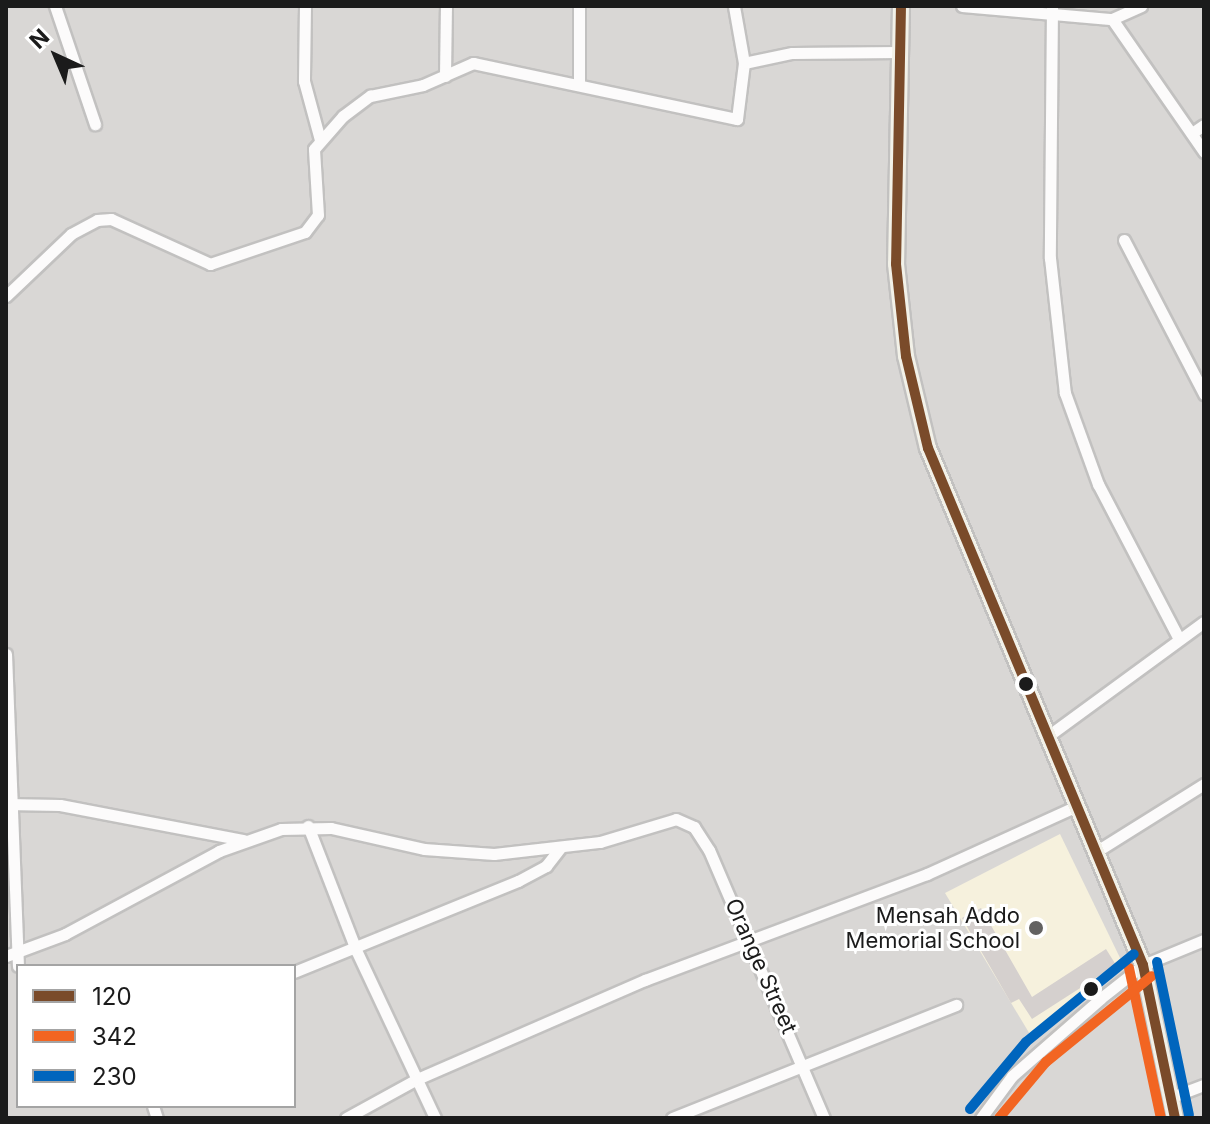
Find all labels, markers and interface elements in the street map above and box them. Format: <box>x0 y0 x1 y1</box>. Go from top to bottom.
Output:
north arrow <box>16 16 96 96</box>
text: N <box>24 24 54 54</box>
unlabelled marker <box>1018 676 1034 692</box>
street label: Orange Street <box>719 894 803 1038</box>
place label: Mensah Addo Memorial School <box>846 902 1020 954</box>
marker: Mensah Addo Memorial School <box>1027 919 1045 937</box>
legend <box>16 964 296 1108</box>
unlabelled marker <box>1083 981 1099 997</box>
text: 120 <box>92 982 132 1011</box>
text: 342 <box>92 1022 137 1051</box>
text: 230 <box>92 1062 137 1091</box>

